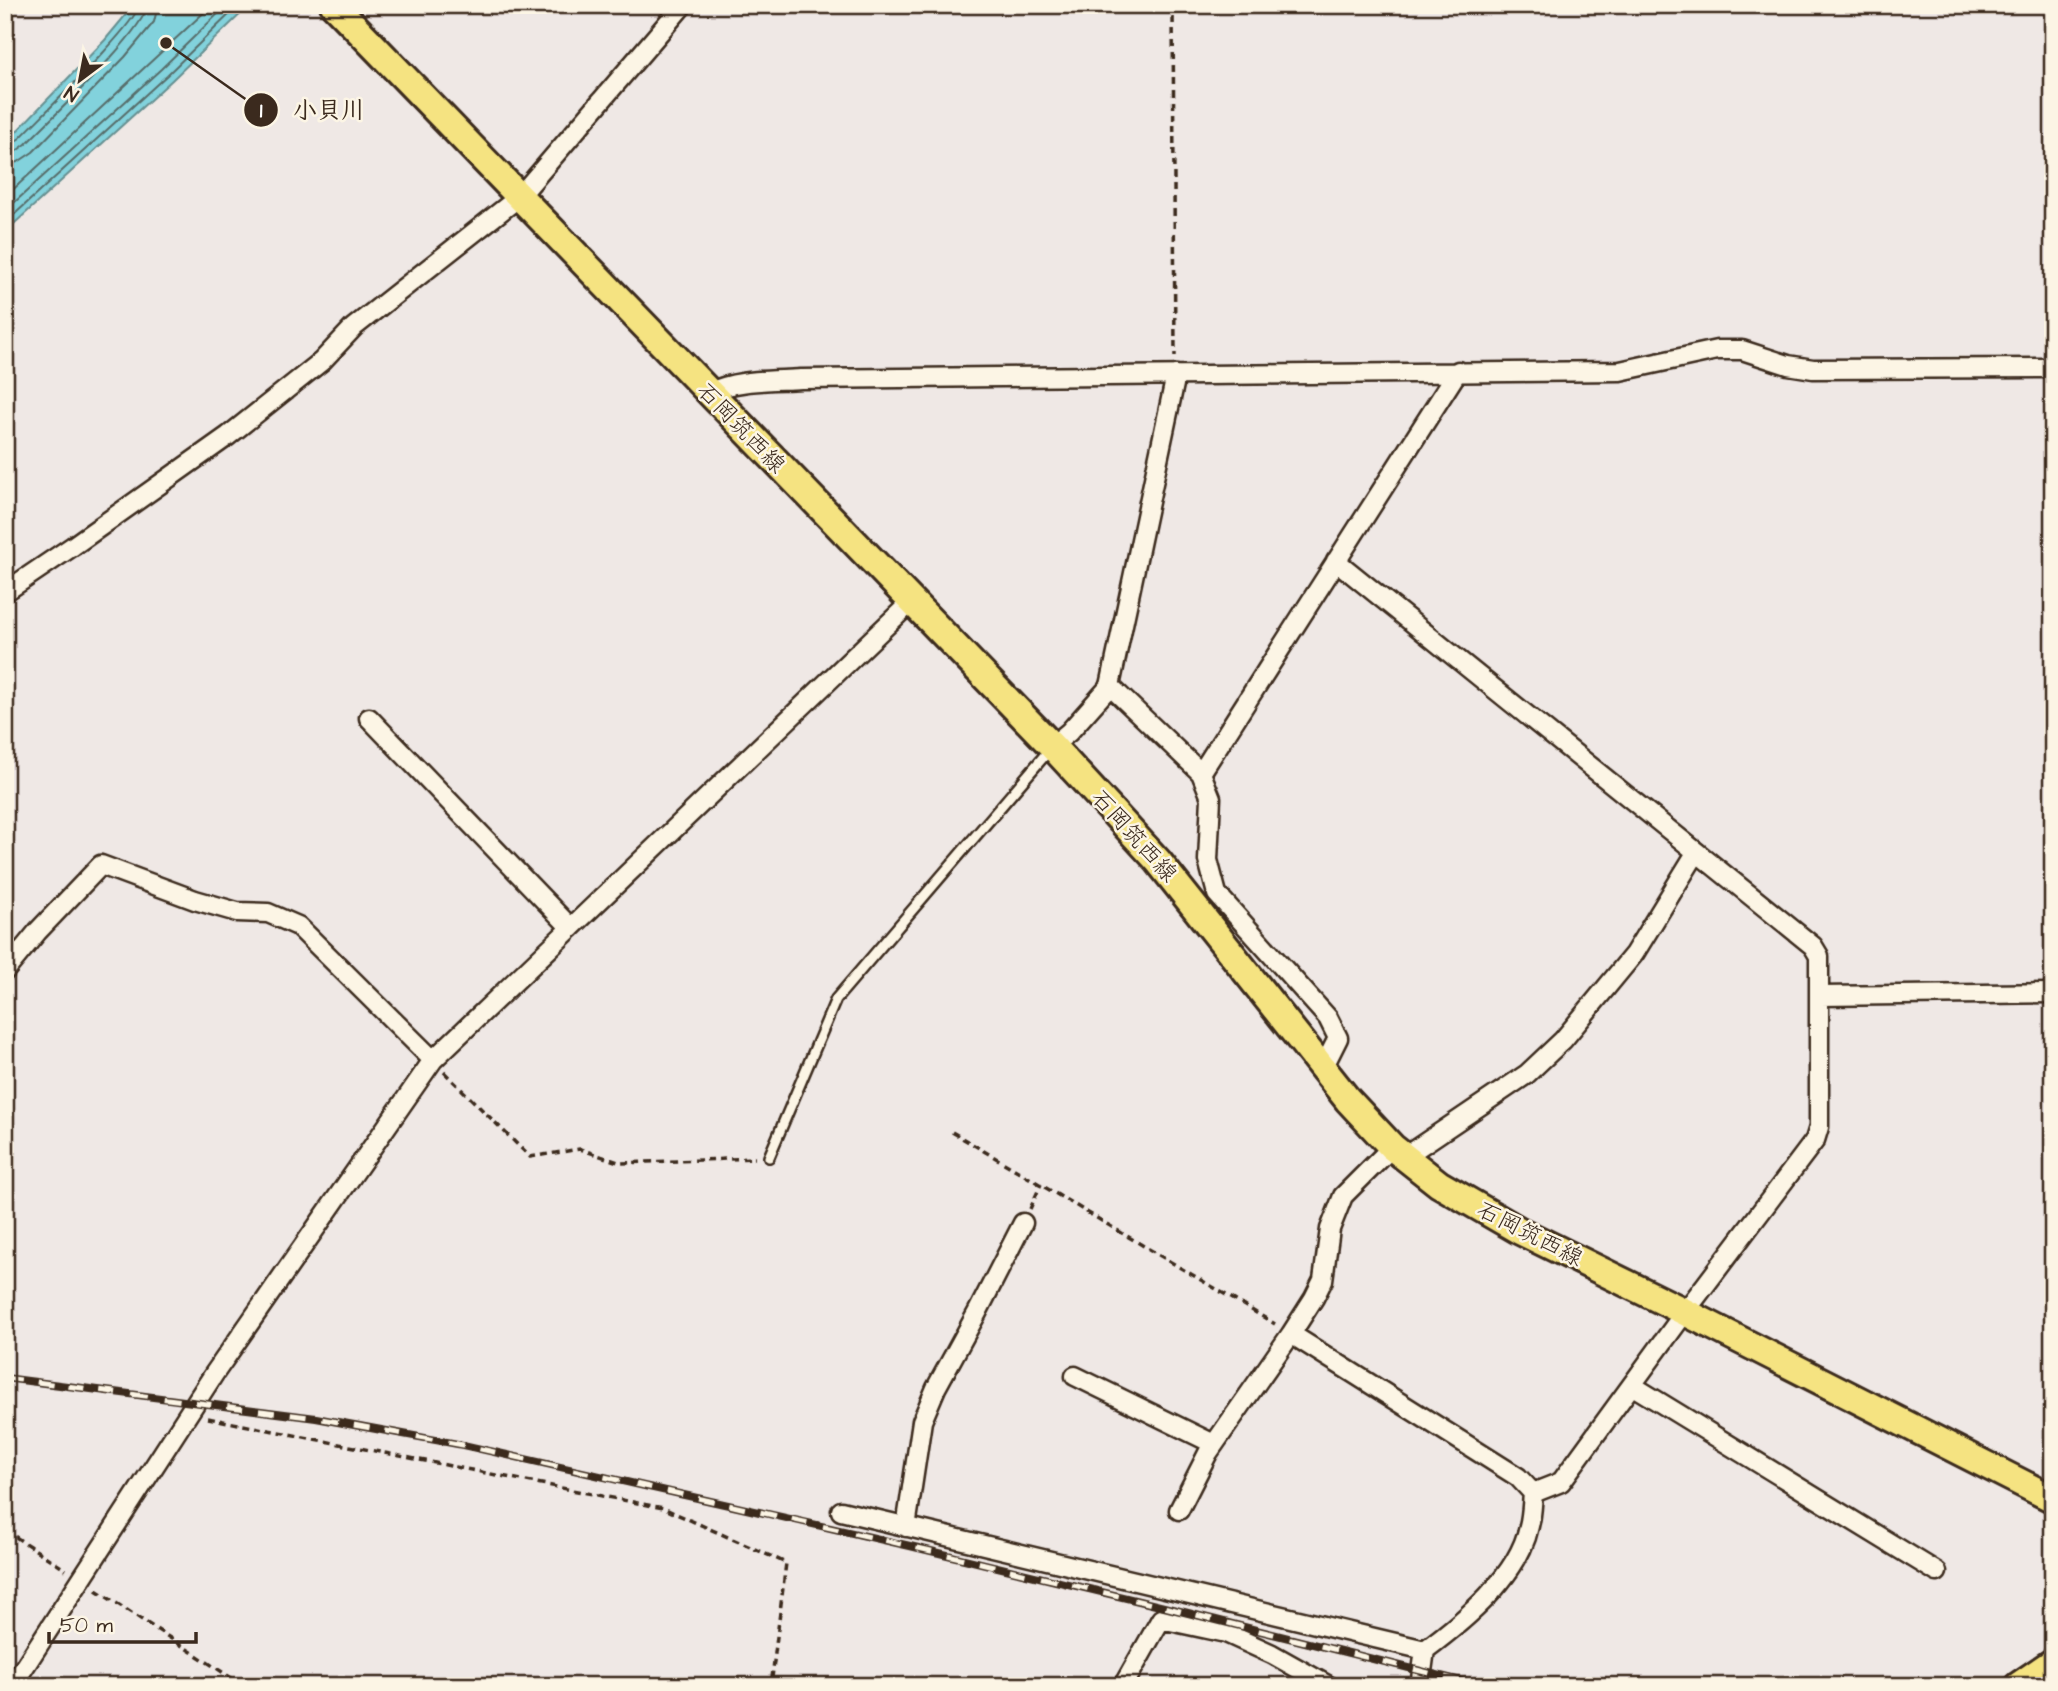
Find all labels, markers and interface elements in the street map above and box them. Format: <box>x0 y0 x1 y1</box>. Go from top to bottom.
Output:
north arrow <box>46 46 116 116</box>
text: N <box>60 78 84 108</box>
callout: 小貝川 <box>244 87 379 132</box>
text: 小貝川 <box>293 94 365 128</box>
text: 1 <box>260 96 263 125</box>
street label: 石岡筑西線 <box>690 376 792 480</box>
street label: 石岡筑西線 <box>1084 783 1184 889</box>
street label: 石岡筑西線 <box>1472 1194 1588 1274</box>
scale bar <box>49 1600 196 1644</box>
text: 50 m <box>60 1611 114 1640</box>

